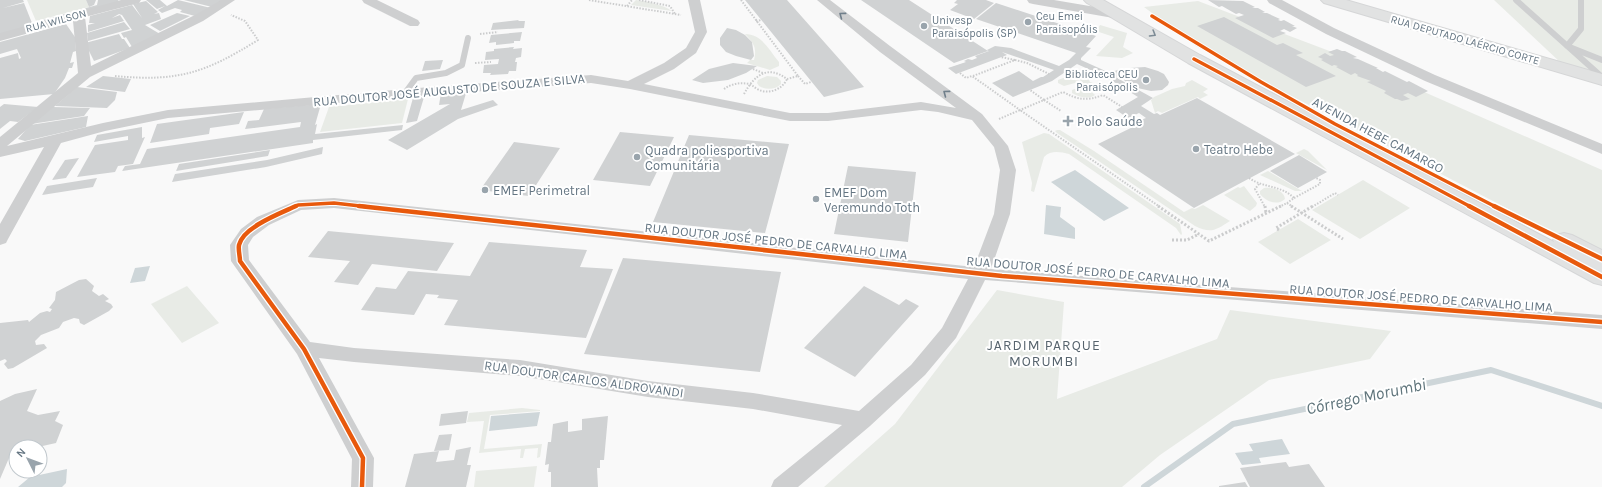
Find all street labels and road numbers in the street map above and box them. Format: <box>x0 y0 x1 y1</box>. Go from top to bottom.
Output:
street label: RUA WILSON <box>24 7 88 35</box>
street label: RUA DEPUTADO LAÉRCIO CORTE <box>1389 11 1541 67</box>
street label: RUA DOUTOR JOSÉ AUGUSTO DE SOUZA E SILVA <box>312 69 586 109</box>
street label: AVENIDA HEBE CAMARGO <box>1310 94 1446 176</box>
street label: RUA DOUTOR JOSÉ PEDRO DE CARVALHO LIMA <box>644 218 909 262</box>
street label: RUA DOUTOR JOSÉ PEDRO DE CARVALHO LIMA <box>966 251 1231 291</box>
street label: RUA DOUTOR JOSÉ PEDRO DE CARVALHO LIMA <box>1289 279 1554 315</box>
street label: RUA DOUTOR CARLOS ALDROVANDI <box>483 358 685 400</box>

